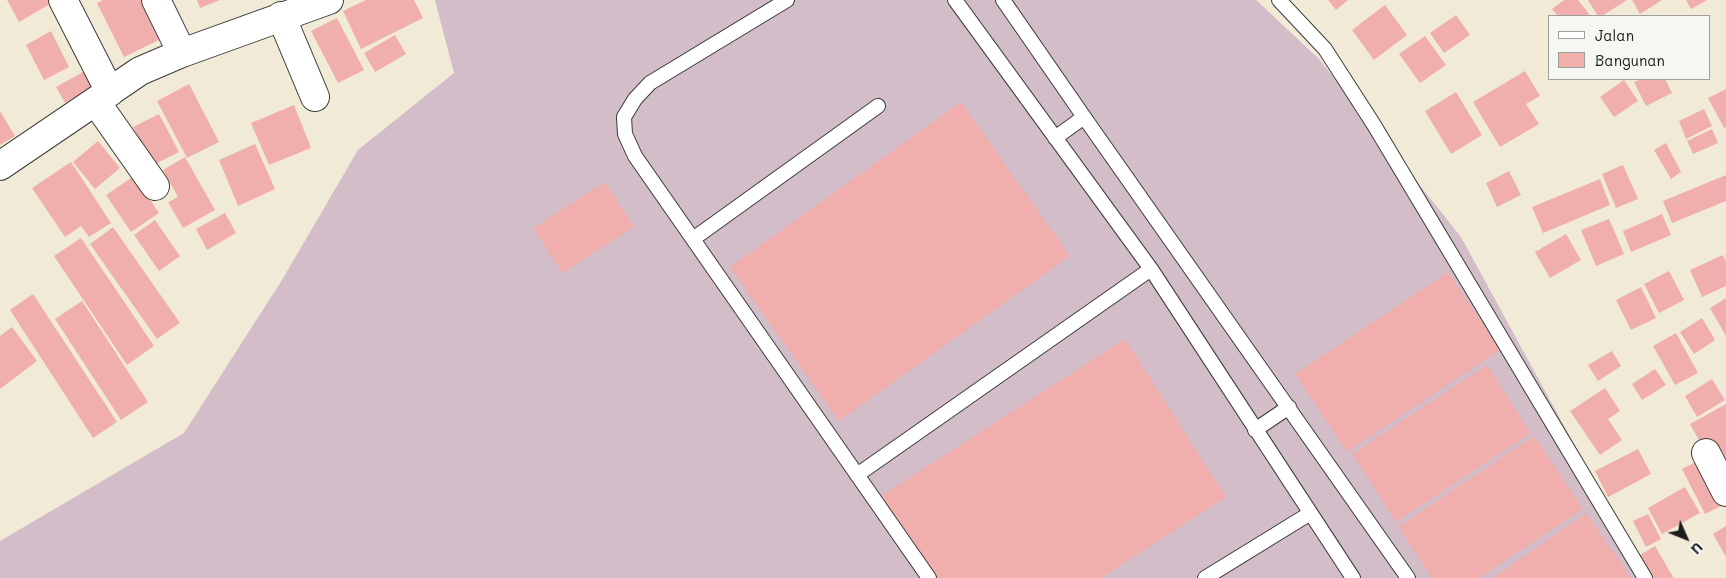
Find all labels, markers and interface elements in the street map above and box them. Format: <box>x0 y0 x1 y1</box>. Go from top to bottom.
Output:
legend <box>1548 15 1711 80</box>
text: Jalan <box>1595 25 1634 45</box>
text: Bangunan <box>1595 50 1665 70</box>
north arrow <box>1661 513 1711 563</box>
text: U <box>1687 539 1707 559</box>

